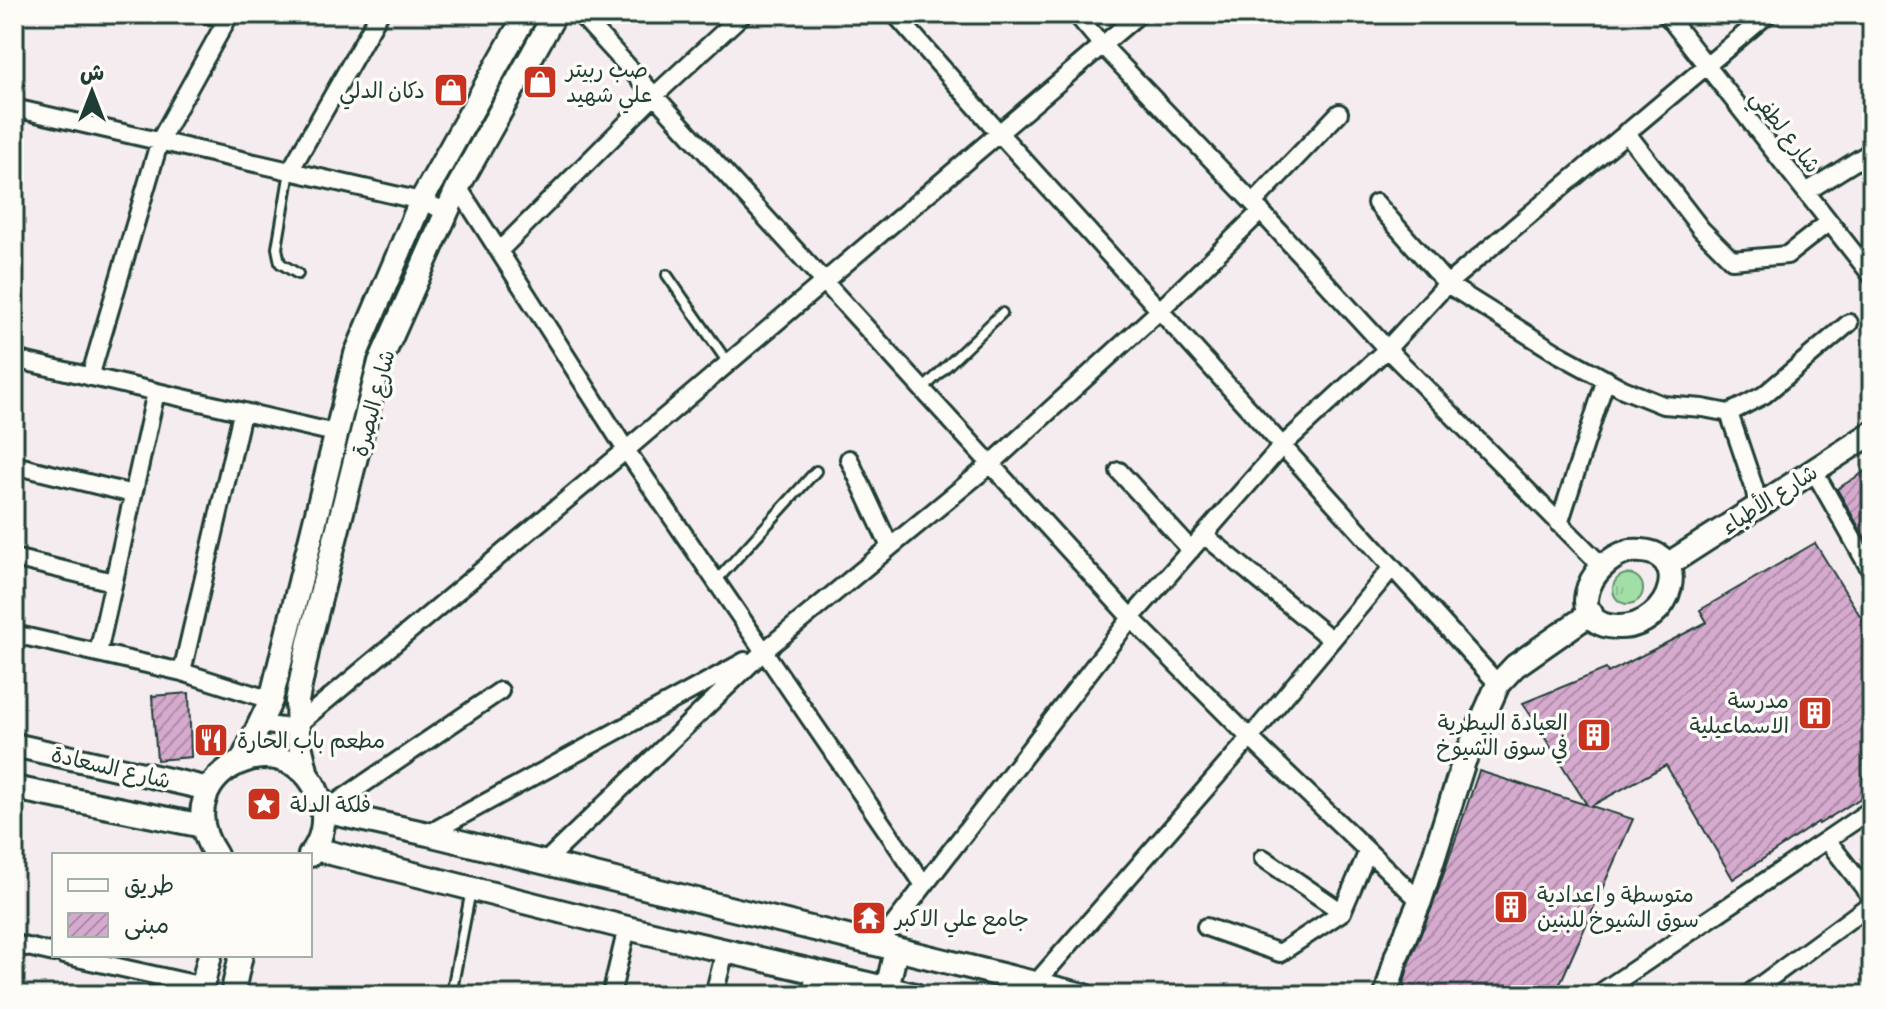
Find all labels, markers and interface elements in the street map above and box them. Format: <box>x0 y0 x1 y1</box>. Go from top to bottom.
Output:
north arrow <box>52 52 132 132</box>
place label: صب ربيتر علي شهيد <box>564 56 652 114</box>
text: ش <box>80 59 104 87</box>
shop icon: صب ربيتر علي شهيد <box>521 63 559 101</box>
shop icon: دكان الدلي <box>432 71 470 109</box>
place label: دكان الدلي <box>339 77 425 110</box>
street label: شارع لطفي <box>1740 84 1827 182</box>
street label: شارع البصرة <box>346 347 403 460</box>
street label: شارع الأطباء <box>1715 457 1824 542</box>
place label: مدرسة الاسماعيلية <box>1690 687 1789 740</box>
building icon: مدرسة الاسماعيلية <box>1796 694 1834 732</box>
place label: العيادة البيطرية في سوق الشيوخ <box>1436 709 1568 764</box>
building icon: العيادة البيطرية في سوق الشيوخ <box>1575 716 1613 754</box>
restaurant icon: مطعم باب الحارة <box>192 721 230 759</box>
place label: مطعم باب الحارة <box>237 727 385 757</box>
street label: شارع السعادة <box>48 741 173 796</box>
place icon: فلكة الدلة <box>245 785 283 823</box>
place label: فلكة الدلة <box>290 791 371 819</box>
legend <box>52 853 312 957</box>
text: طريق <box>124 871 174 900</box>
place label: متوسطة و اعدادية سوق الشيوخ للبنين <box>1537 881 1699 934</box>
building icon: متوسطة و اعدادية سوق الشيوخ للبنين <box>1492 888 1530 926</box>
temple icon: جامع علي الاكبر <box>850 899 888 937</box>
place label: جامع علي الاكبر <box>893 905 1029 938</box>
text: مبنى <box>124 911 169 940</box>

